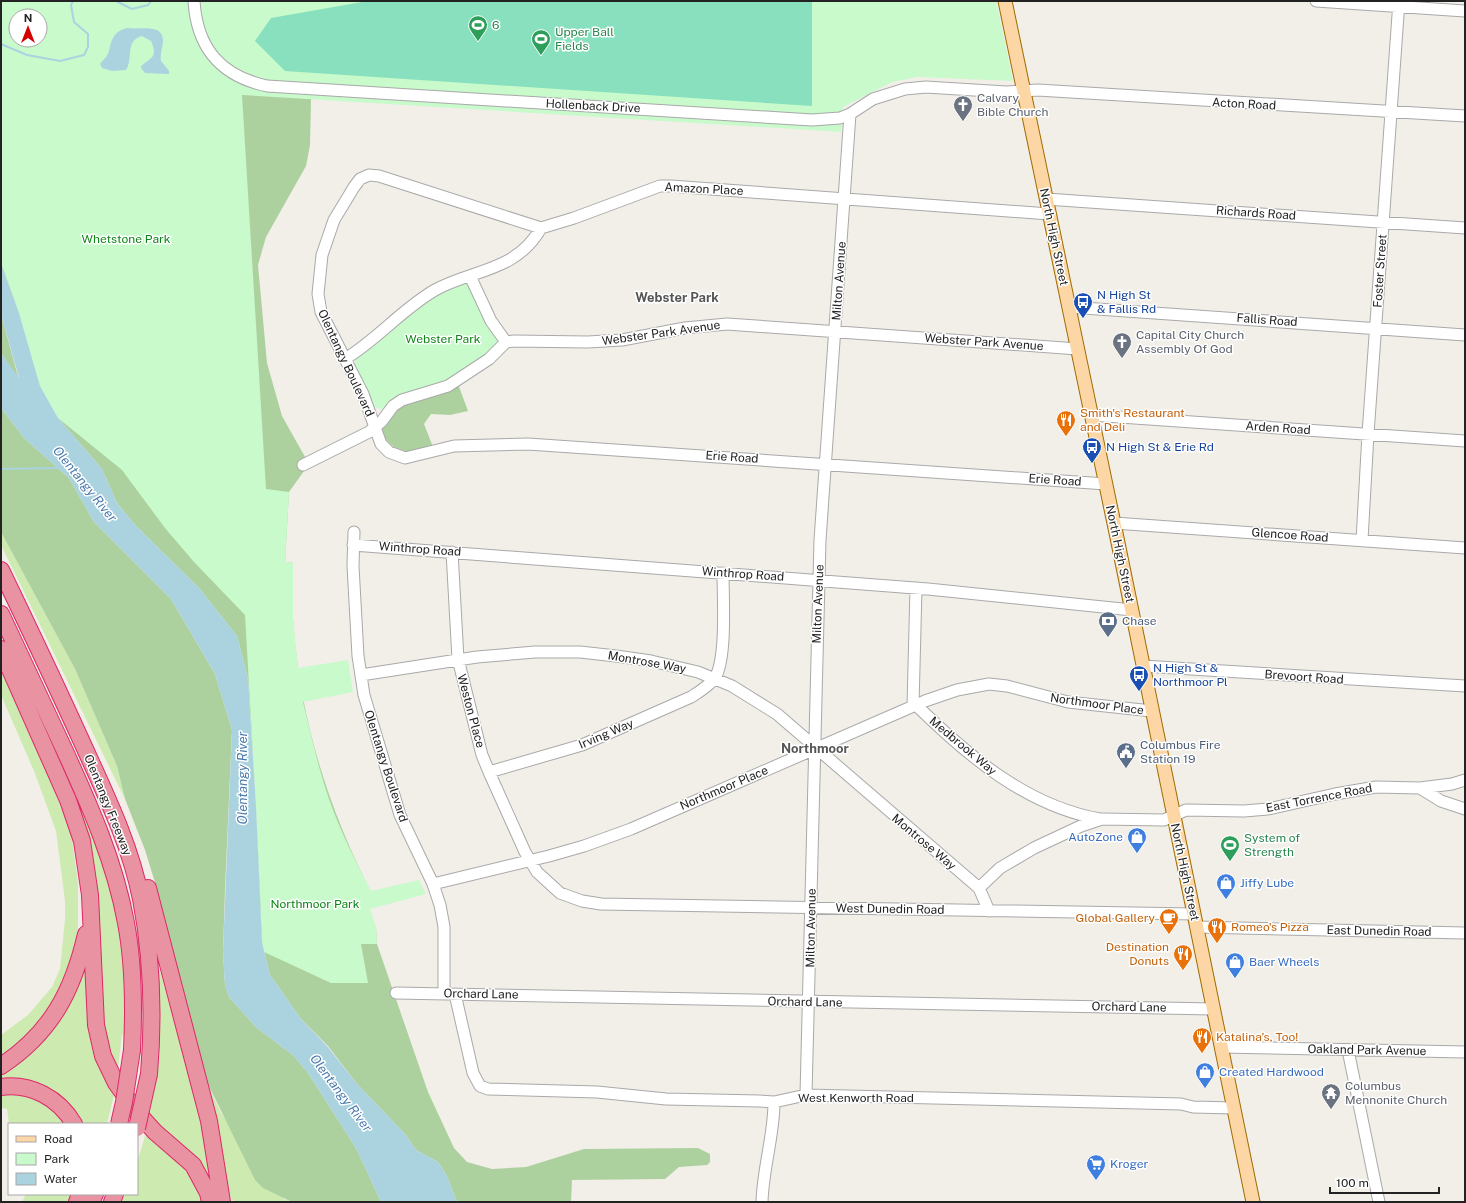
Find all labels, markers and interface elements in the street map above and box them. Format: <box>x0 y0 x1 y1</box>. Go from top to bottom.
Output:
north arrow <box>8 8 48 48</box>
text: N <box>24 12 32 24</box>
sports icon: 6 <box>467 14 489 42</box>
place label: 6 <box>492 18 499 32</box>
place label: Upper Ball Fields <box>555 25 614 53</box>
sports icon: Upper Ball Fields <box>530 28 552 56</box>
place label: Calvary Bible Church <box>977 91 1048 119</box>
church icon: Calvary Bible Church <box>952 94 974 122</box>
street label: Acton Road <box>1212 95 1276 113</box>
street label: Hollenback Drive <box>545 97 641 115</box>
street label: Amazon Place <box>664 180 744 198</box>
street label: North High Street <box>1037 187 1071 287</box>
street label: Richards Road <box>1216 203 1296 223</box>
park label: Whetstone Park <box>82 232 171 246</box>
street label: Foster Street <box>1370 233 1390 308</box>
street label: Milton Avenue <box>829 241 849 321</box>
place label: N High St & Fallis Rd <box>1097 288 1156 316</box>
district label: Webster Park <box>635 290 719 305</box>
bus stop icon: N High St & Fallis Rd <box>1072 291 1094 319</box>
street label: Olentangy Boulevard <box>315 307 377 419</box>
street label: Fallis Road <box>1236 311 1298 329</box>
street label: Webster Park Avenue <box>601 318 721 348</box>
place label: Capital City Church Assembly Of God <box>1136 328 1244 356</box>
street label: Webster Park Avenue <box>924 331 1044 353</box>
church icon: Capital City Church Assembly Of God <box>1111 331 1133 359</box>
park label: Webster Park <box>405 332 481 346</box>
place label: Smith's Restaurant and Deli <box>1080 406 1185 434</box>
restaurant icon: Smith's Restaurant and Deli <box>1055 409 1077 437</box>
street label: Arden Road <box>1245 419 1311 437</box>
bus stop icon: N High St & Erie Rd <box>1081 436 1103 464</box>
place label: N High St & Erie Rd <box>1106 440 1214 454</box>
water label: Olentangy River <box>50 443 120 525</box>
street label: Erie Road <box>705 448 759 466</box>
street label: Erie Road <box>1028 471 1082 489</box>
street label: North High Street <box>1103 504 1137 604</box>
street label: Glencoe Road <box>1251 525 1329 545</box>
street label: Winthrop Road <box>378 539 462 559</box>
street label: Winthrop Road <box>701 564 785 584</box>
street label: Milton Avenue <box>810 564 826 644</box>
bank icon: Chase <box>1097 610 1119 638</box>
place label: Chase <box>1122 614 1157 628</box>
street label: Montrose Way <box>607 648 688 676</box>
place label: N High St & Northmoor Pl <box>1153 661 1228 689</box>
bus stop icon: N High St & Northmoor Pl <box>1128 664 1150 692</box>
street label: Brevoort Road <box>1264 667 1344 687</box>
street label: Weston Place <box>454 673 488 750</box>
street label: Northmoor Place <box>1049 690 1145 718</box>
street label: Olentangy Boulevard <box>361 708 411 824</box>
street label: Medbrook Way <box>927 714 1000 778</box>
street label: Irving Way <box>576 716 636 752</box>
water label: Olentangy River <box>235 731 250 824</box>
place label: Columbus Fire Station 19 <box>1140 738 1221 766</box>
district label: Northmoor <box>781 741 850 756</box>
public building icon: Columbus Fire Station 19 <box>1115 741 1137 769</box>
street label: Olentangy Freeway <box>81 752 135 858</box>
street label: Northmoor Place <box>678 763 770 813</box>
street label: East Torrence Road <box>1265 781 1373 815</box>
street label: Montrose Way <box>889 811 959 873</box>
street label: North High Street <box>1168 822 1202 922</box>
shop icon: AutoZone <box>1126 826 1148 854</box>
place label: AutoZone <box>1068 830 1123 844</box>
place label: System of Strength <box>1244 831 1300 859</box>
sports icon: System of Strength <box>1219 834 1241 862</box>
shop icon: Jiffy Lube <box>1215 872 1237 900</box>
place label: Jiffy Lube <box>1240 876 1294 890</box>
street label: Milton Avenue <box>803 888 819 968</box>
park label: Northmoor Park <box>270 897 360 911</box>
street label: West Dunedin Road <box>835 901 945 917</box>
cafe icon: Global Gallery <box>1158 907 1180 935</box>
place label: Global Gallery <box>1076 911 1156 925</box>
restaurant icon: Romeo's Pizza <box>1206 916 1228 944</box>
place label: Romeo's Pizza <box>1231 920 1309 934</box>
street label: East Dunedin Road <box>1326 923 1432 939</box>
place label: Destination Donuts <box>1106 940 1169 968</box>
restaurant icon: Destination Donuts <box>1172 943 1194 971</box>
shop icon: Baer Wheels <box>1224 951 1246 979</box>
place label: Baer Wheels <box>1249 955 1319 969</box>
street label: Orchard Lane <box>443 986 519 1002</box>
street label: Orchard Lane <box>767 994 843 1010</box>
street label: Orchard Lane <box>1091 999 1167 1015</box>
restaurant icon: Katalina’s, Too! <box>1191 1026 1213 1054</box>
place label: Katalina’s, Too! <box>1216 1030 1298 1044</box>
street label: Oakland Park Avenue <box>1307 1042 1427 1058</box>
water label: Olentangy River <box>307 1051 375 1135</box>
shop icon: Created Hardwood <box>1194 1061 1216 1089</box>
place label: Created Hardwood <box>1219 1065 1324 1079</box>
place label: Columbus Mennonite Church <box>1345 1079 1447 1107</box>
temple icon: Columbus Mennonite Church <box>1320 1082 1342 1110</box>
street label: West Kenworth Road <box>798 1091 914 1105</box>
legend <box>8 1123 138 1195</box>
text: Road <box>44 1132 72 1146</box>
text: Park <box>44 1152 70 1166</box>
supermarket icon: Kroger <box>1085 1153 1107 1181</box>
place label: Kroger <box>1110 1157 1149 1171</box>
scale bar <box>1330 1169 1439 1195</box>
text: Water <box>44 1172 78 1186</box>
text: 100 m <box>1336 1176 1369 1190</box>

